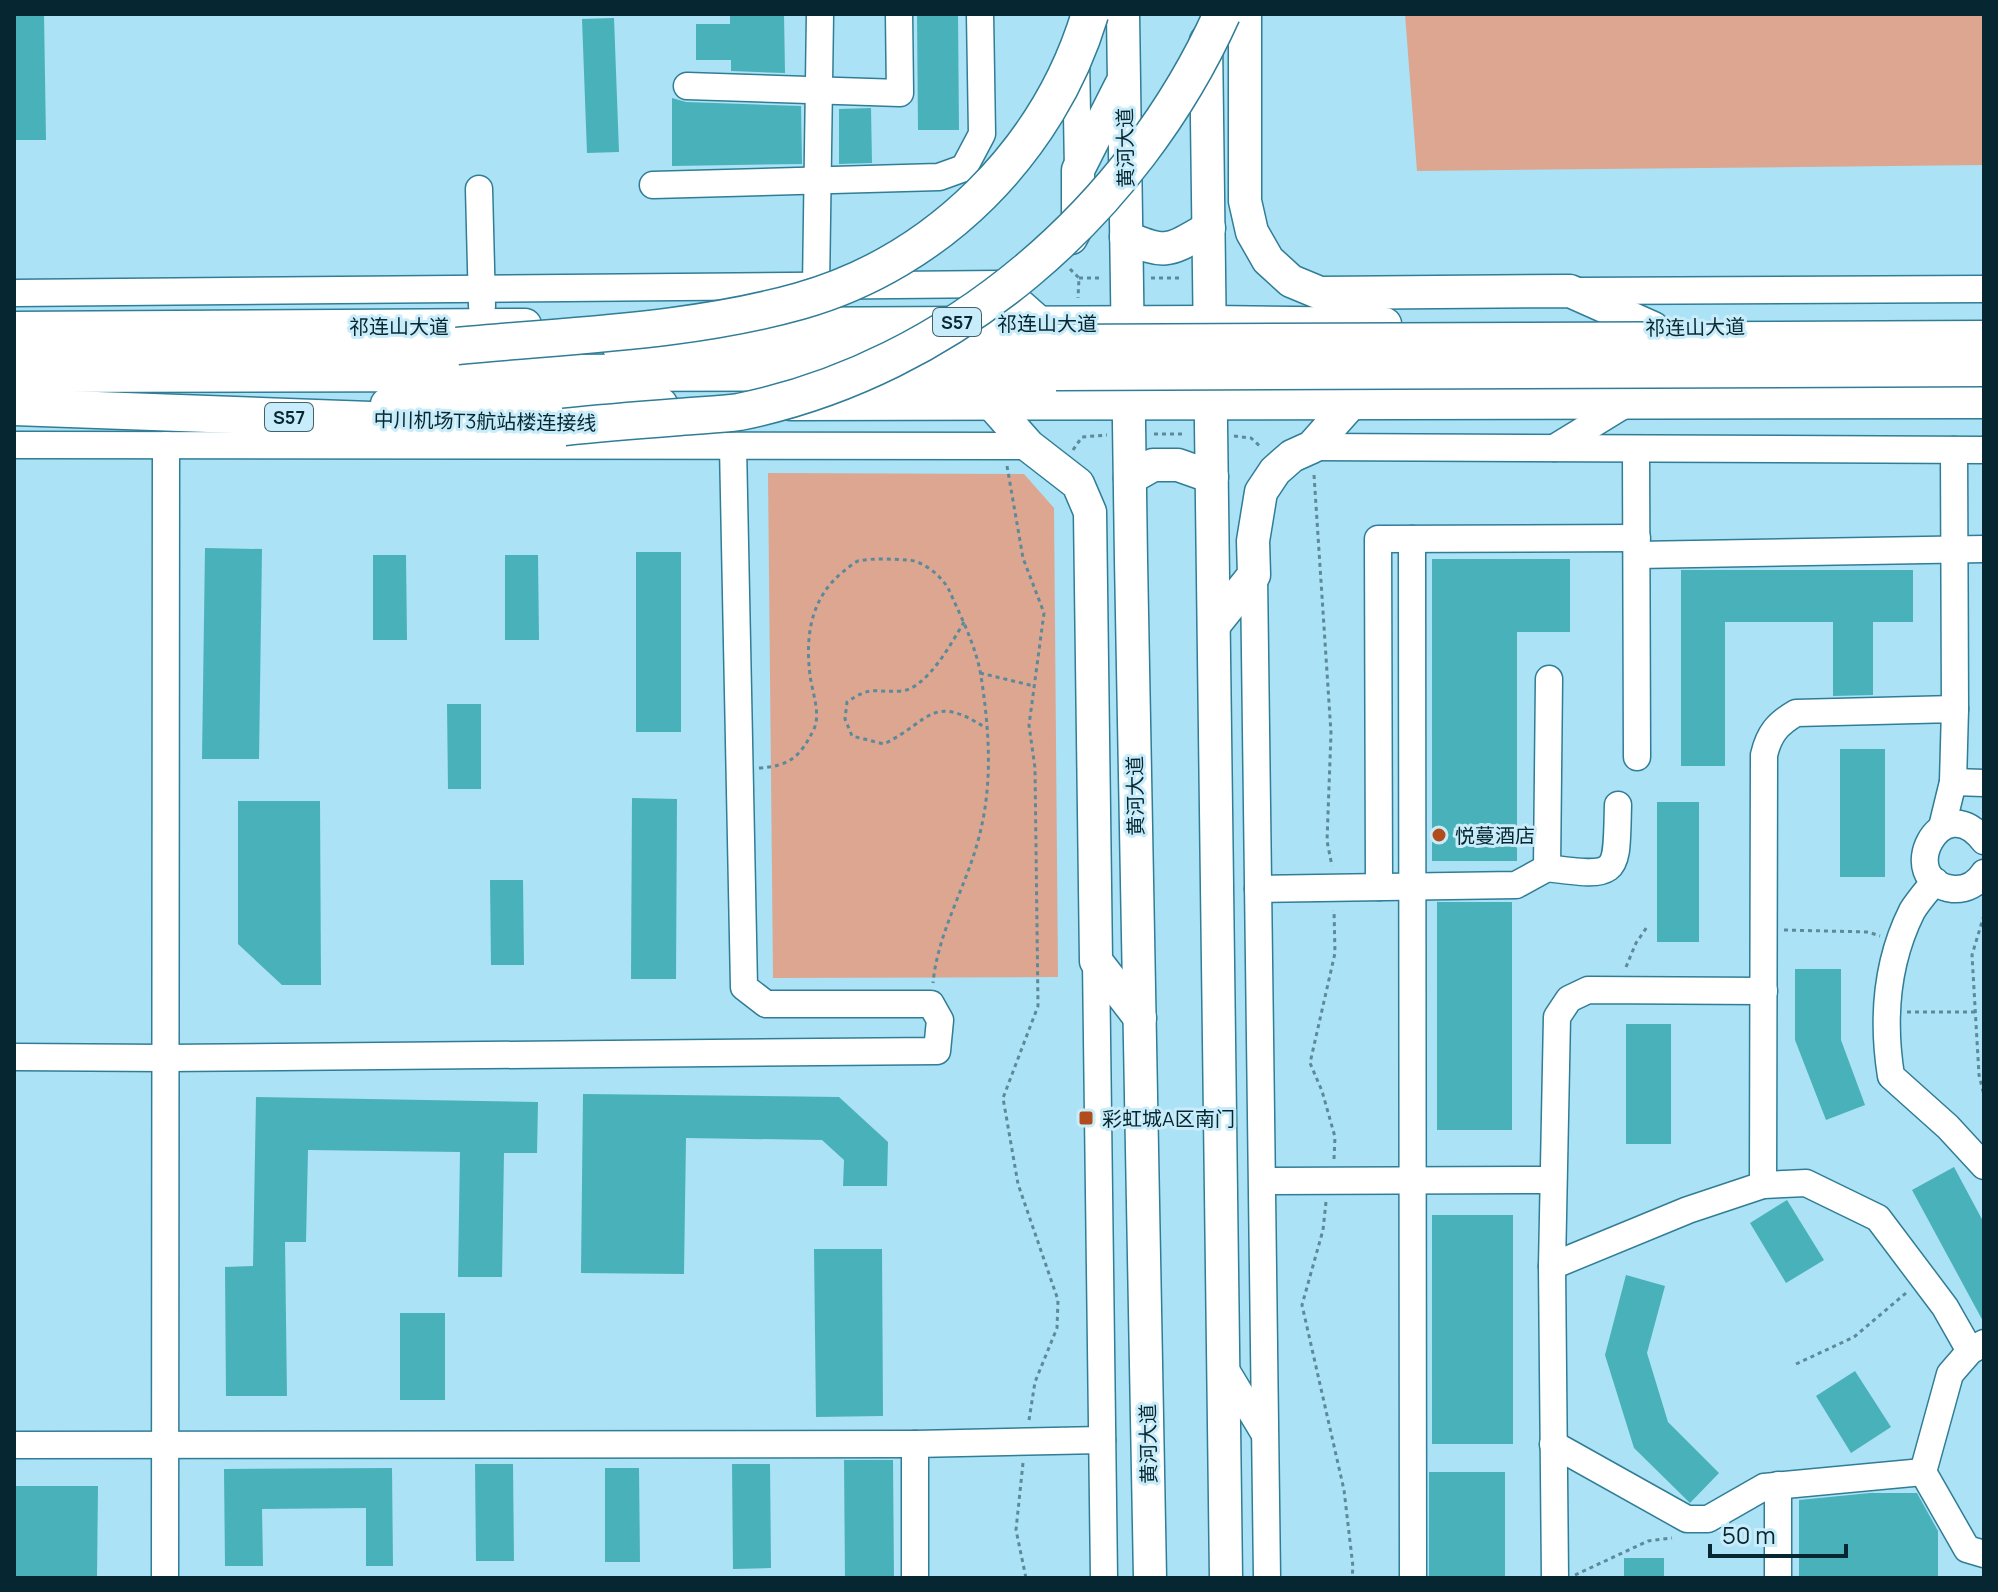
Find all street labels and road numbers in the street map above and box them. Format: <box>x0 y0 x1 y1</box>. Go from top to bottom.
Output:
street label: 黄河大道 <box>1111 108 1139 188</box>
road number: S57 <box>933 308 981 336</box>
street label: 祁连山大道 <box>997 310 1097 337</box>
street label: 祁连山大道 <box>349 313 449 340</box>
street label: 祁连山大道 <box>1645 313 1745 341</box>
road number: S57 <box>265 403 313 431</box>
street label: 中川机场T3航站楼连接线 <box>373 406 597 436</box>
street label: 黄河大道 <box>1121 756 1149 836</box>
street label: 黄河大道 <box>1134 1404 1162 1484</box>

